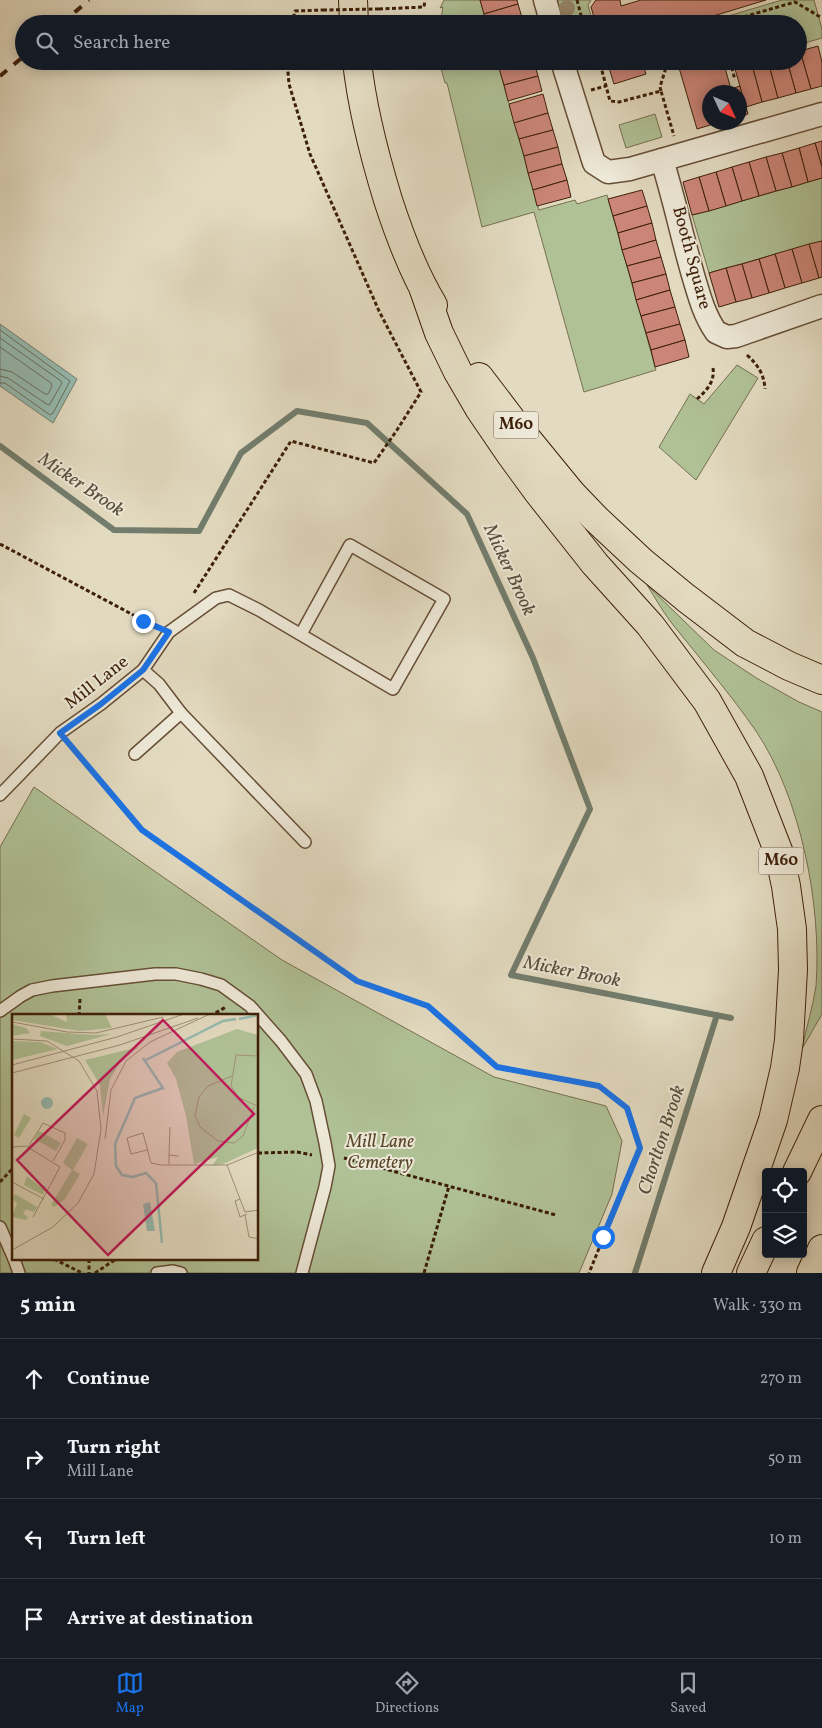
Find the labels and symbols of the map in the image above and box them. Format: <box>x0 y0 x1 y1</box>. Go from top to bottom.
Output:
north arrow <box>702 85 747 130</box>
street label: Booth Square <box>665 204 717 312</box>
road number: M60 <box>494 412 538 438</box>
water label: Micker Brook <box>32 446 129 523</box>
water label: Micker Brook <box>476 519 542 620</box>
route end <box>132 610 155 633</box>
street label: Mill Lane <box>60 650 134 716</box>
road number: M60 <box>758 848 804 874</box>
water label: Micker Brook <box>520 950 623 994</box>
inset map <box>12 1014 259 1260</box>
water label: Chorlton Brook <box>632 1082 692 1198</box>
park label: Mill Lane Cemetery <box>345 1130 414 1176</box>
route start <box>592 1226 615 1249</box>

